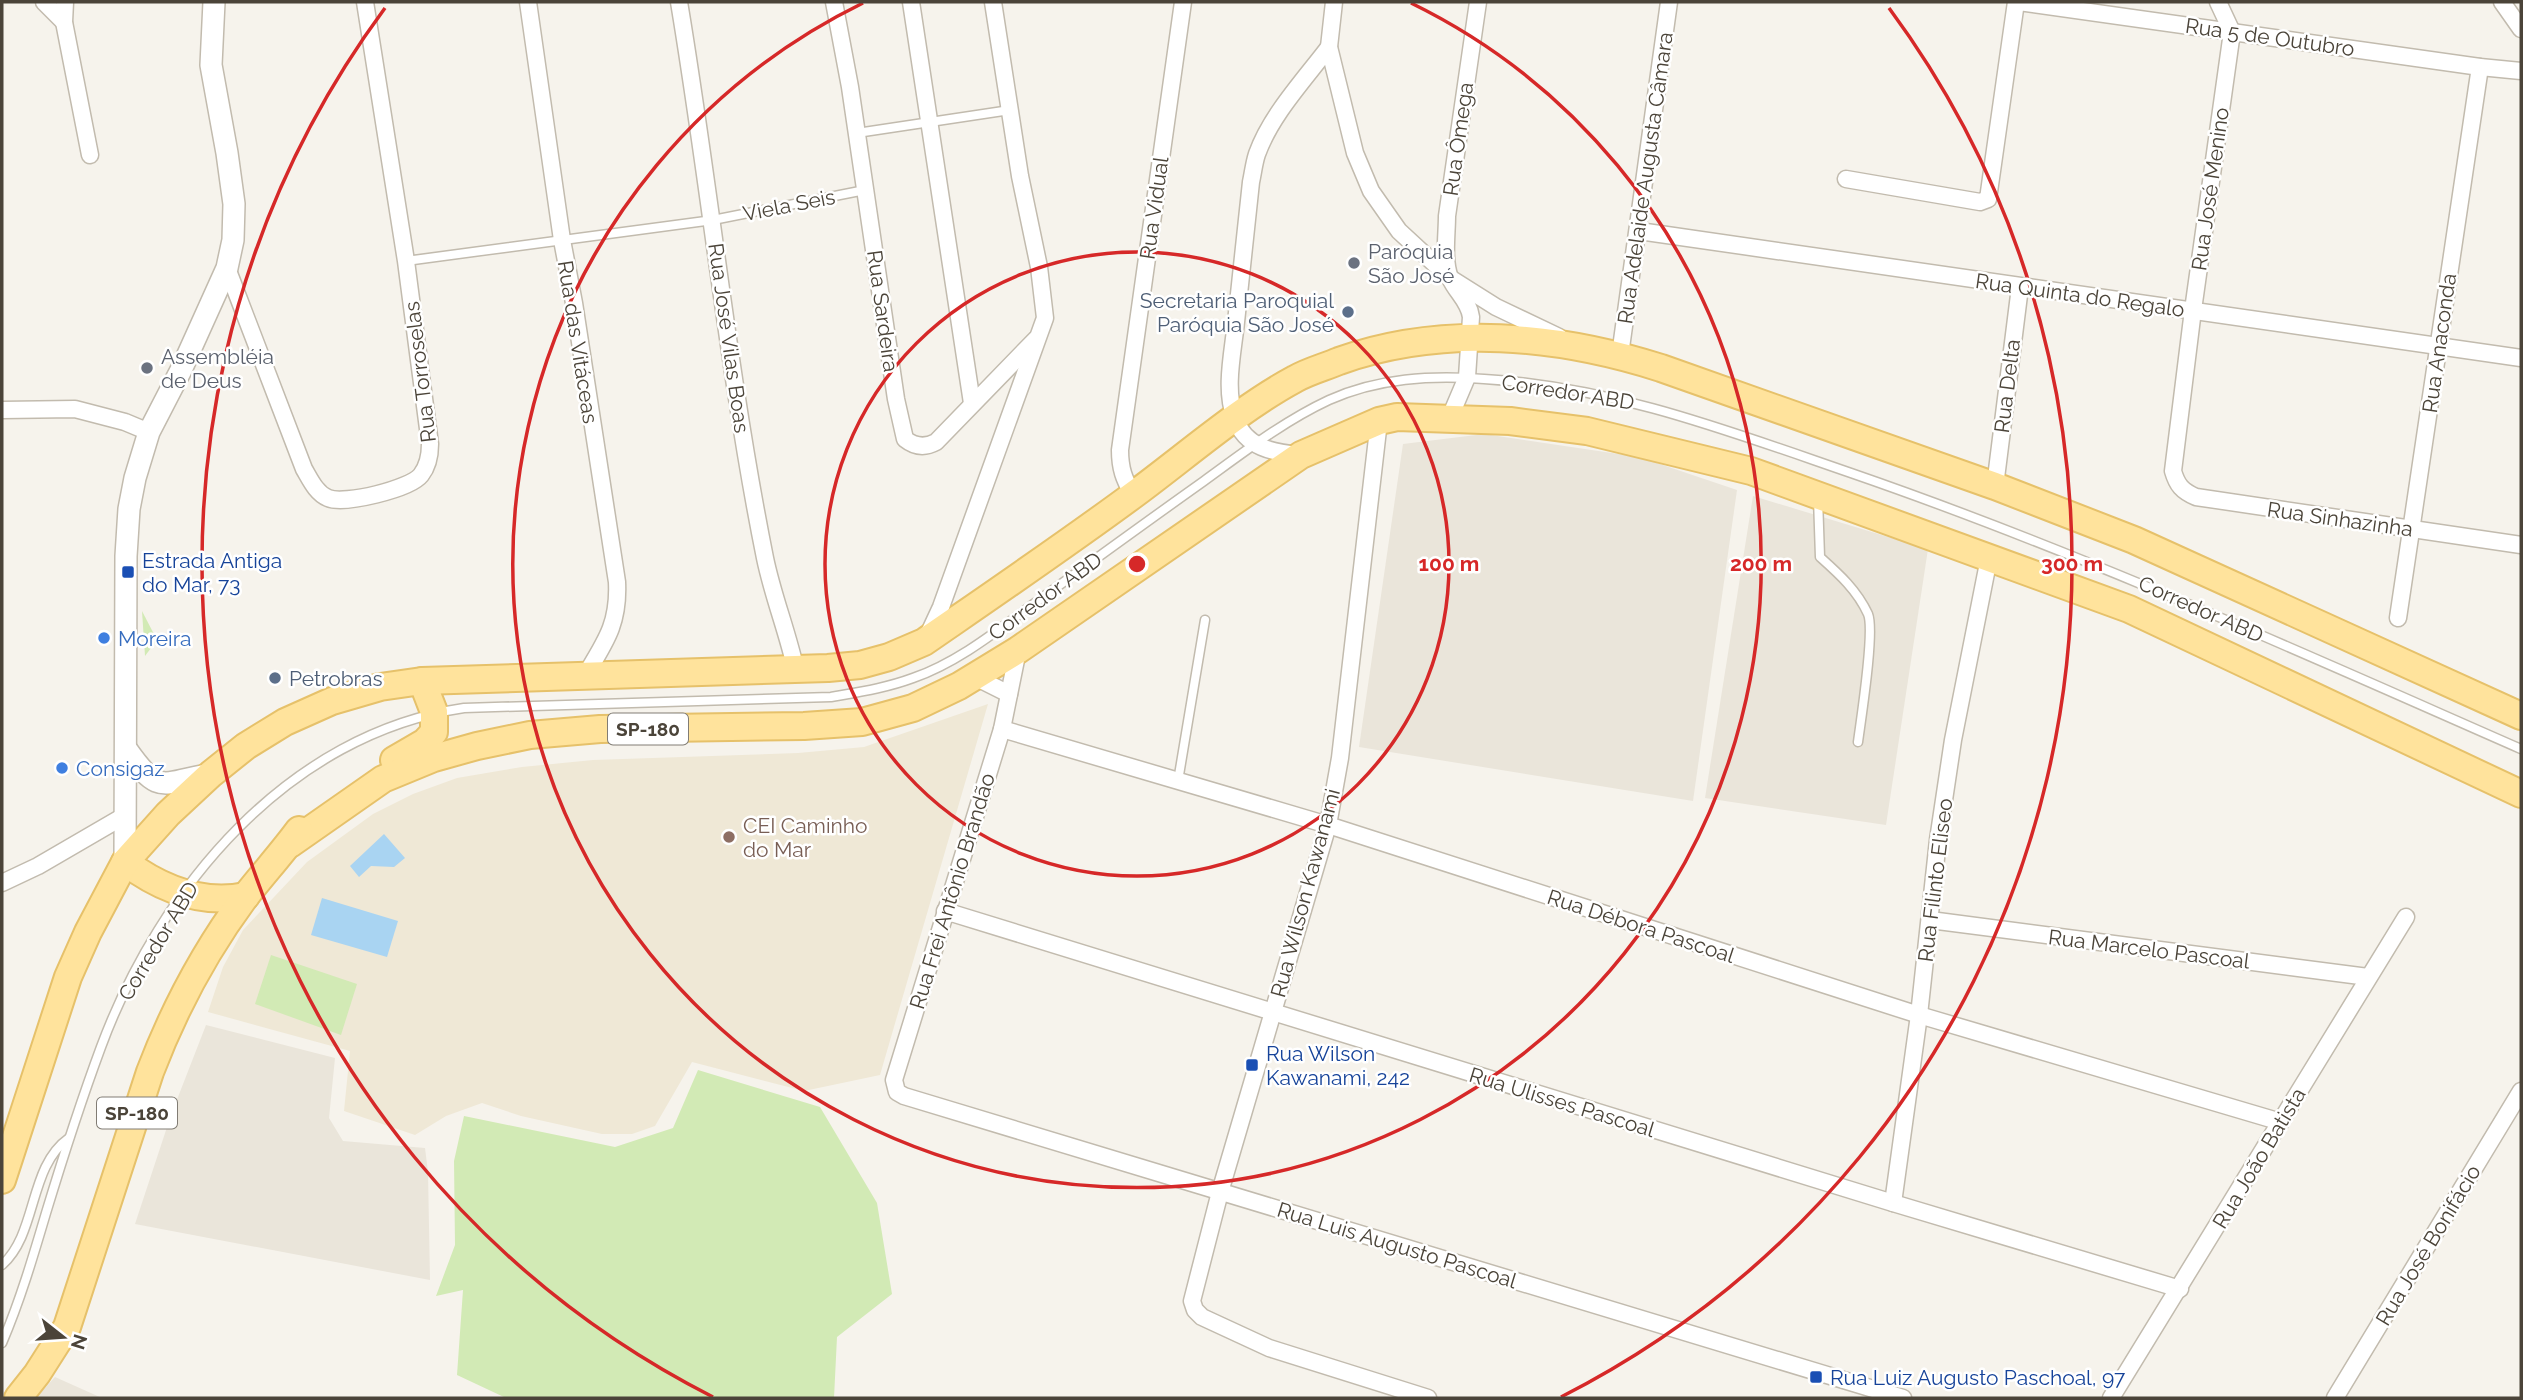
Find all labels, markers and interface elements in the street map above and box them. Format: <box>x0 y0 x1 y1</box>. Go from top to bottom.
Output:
street label: Rua 5 de Outubro <box>2184 13 2356 61</box>
street label: Rua Adelaide Augusta Câmara <box>1612 30 1678 326</box>
street label: Rua Ômega <box>1438 81 1478 197</box>
street label: Rua José Menino <box>2186 106 2234 272</box>
street label: Rua Vidual <box>1134 155 1174 261</box>
street label: Viela Seis <box>741 184 837 226</box>
place label: Paróquia São José <box>1368 239 1454 288</box>
street label: Rua José Vilas Boas <box>703 242 755 434</box>
street label: Rua Sardeira <box>862 248 904 374</box>
marker: Paróquia São José <box>1346 255 1362 271</box>
street label: Rua das Vitáceas <box>553 259 603 425</box>
street label: Rua Quinta do Regalo <box>1974 268 2186 322</box>
street label: Rua Anaconda <box>2417 272 2461 414</box>
place label: Secretaria Paroquial Paróquia São José <box>1140 288 1334 337</box>
street label: Rua Torroselas <box>399 300 441 444</box>
marker: Secretaria Paroquial Paróquia São José <box>1340 304 1356 320</box>
street label: Rua Delta <box>1989 338 2025 434</box>
place label: Assembléia de Deus <box>161 344 274 393</box>
marker: Assembléia de Deus <box>139 360 155 376</box>
street label: Corredor ABD <box>1500 369 1636 415</box>
street label: Rua Sinhazinha <box>2266 496 2414 542</box>
street label: Corredor ABD <box>983 547 1107 645</box>
place label: Estrada Antiga do Mar, 73 <box>142 548 282 597</box>
text: 100 m <box>1419 551 1479 576</box>
text: 200 m <box>1730 551 1792 576</box>
text: 300 m <box>2041 551 2103 576</box>
centre of rings <box>1125 552 1149 576</box>
marker: Estrada Antiga do Mar, 73 <box>120 564 136 580</box>
street label: Corredor ABD <box>2135 570 2267 648</box>
place label: Moreira <box>118 626 191 651</box>
marker: Moreira <box>96 630 112 646</box>
place label: Petrobras <box>289 666 383 691</box>
marker: Petrobras <box>267 670 283 686</box>
road number: SP-180 <box>608 714 688 744</box>
place label: Consigaz <box>76 756 165 781</box>
marker: Consigaz <box>54 760 70 776</box>
street label: Rua Frei Antônio Brandão <box>904 770 1000 1012</box>
street label: Rua Wilson Kawanami <box>1265 786 1345 1000</box>
street label: Rua Filinto Eliseo <box>1913 797 1957 963</box>
place label: CEI Caminho do Mar <box>743 813 867 862</box>
marker: CEI Caminho do Mar <box>721 829 737 845</box>
street label: Corredor ABD <box>113 877 203 1005</box>
street label: Rua Débora Pascoal <box>1544 884 1738 968</box>
street label: Rua Marcelo Pascoal <box>2047 924 2251 974</box>
place label: Rua Wilson Kawanami, 242 <box>1266 1041 1410 1090</box>
marker: Rua Wilson Kawanami, 242 <box>1244 1057 1260 1073</box>
street label: Rua Ulisses Pascoal <box>1466 1062 1658 1142</box>
street label: Rua João Batista <box>2207 1083 2311 1233</box>
road number: SP-180 <box>97 1098 177 1128</box>
street label: Rua José Bonifácio <box>2370 1160 2486 1330</box>
street label: Rua Luis Augusto Pascoal <box>1274 1197 1520 1293</box>
north arrow <box>28 1302 98 1372</box>
text: N <box>67 1332 92 1352</box>
place label: Rua Luiz Augusto Paschoal, 97 <box>1830 1365 2126 1390</box>
marker: Rua Luiz Augusto Paschoal, 97 <box>1808 1369 1824 1385</box>

